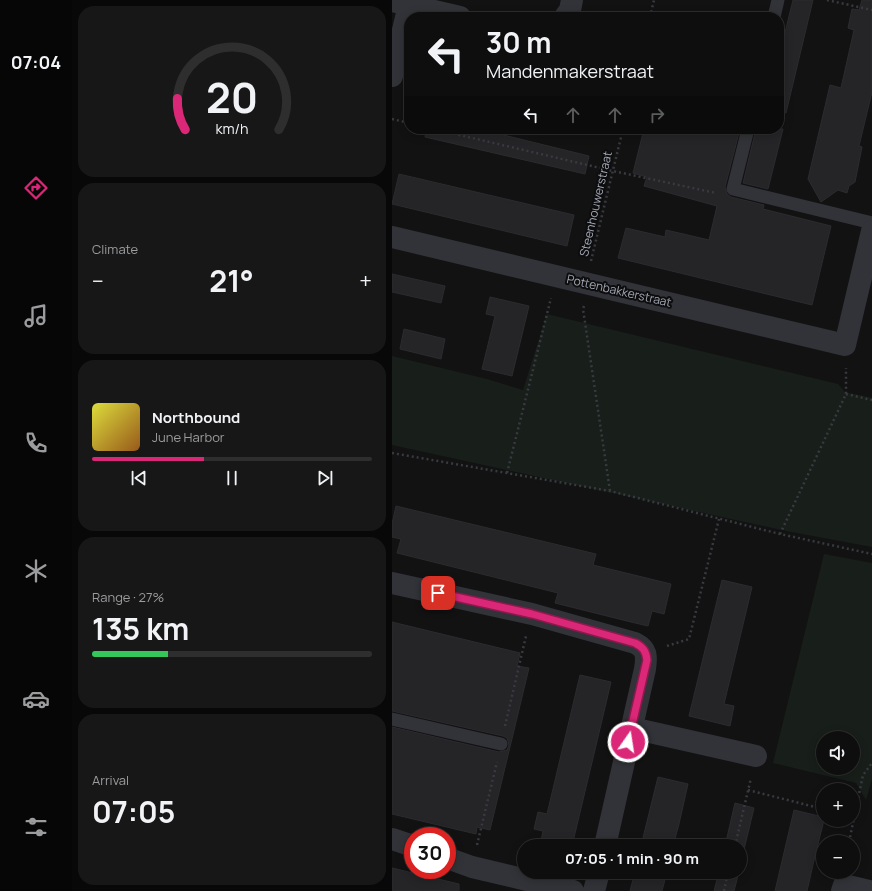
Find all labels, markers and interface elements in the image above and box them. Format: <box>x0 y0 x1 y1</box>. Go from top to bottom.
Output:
text: 30 m <box>486 23 551 61</box>
icon: left <box>420 28 472 80</box>
text: 07:04 <box>11 50 61 74</box>
text: Mandenmakerstraat <box>486 59 654 83</box>
text: 20 <box>206 68 258 124</box>
icon: left <box>520 104 542 126</box>
icon: ahead <box>562 104 584 126</box>
icon: ahead <box>604 104 626 126</box>
icon: right <box>646 104 668 126</box>
text: km/h <box>215 118 249 137</box>
street label: Steenhouwerstraat <box>575 149 616 258</box>
icon: directions <box>22 174 50 202</box>
text: Climate <box>92 240 138 258</box>
text: 21° <box>209 260 254 301</box>
text: − <box>92 266 104 296</box>
text: + <box>359 266 372 296</box>
street label: Pottenbakkerstraat <box>565 270 673 311</box>
icon: music <box>22 302 50 330</box>
text: Northbound <box>152 407 240 428</box>
text: June Harbor <box>152 428 225 446</box>
icon: phone <box>22 429 50 457</box>
icon: previous <box>128 467 150 489</box>
icon: pause <box>221 467 243 489</box>
icon: next <box>314 467 336 489</box>
icon: climate <box>22 557 50 585</box>
pin <box>421 576 455 610</box>
icon: arrive <box>427 582 449 604</box>
text: Range · 27% <box>92 588 164 606</box>
text: 135 km <box>92 608 189 649</box>
icon: car <box>22 685 50 713</box>
position arrow <box>607 721 649 763</box>
map controls <box>816 731 860 879</box>
button: sound <box>816 731 860 775</box>
text: Arrival <box>92 771 129 789</box>
button: + <box>816 783 860 827</box>
text: 07:05 <box>92 791 175 832</box>
icon: filters <box>22 813 50 841</box>
speed limit sign: 30 <box>404 827 456 879</box>
button: − <box>816 835 860 879</box>
text: 07:05 · 1 min · 90 m <box>565 848 699 869</box>

